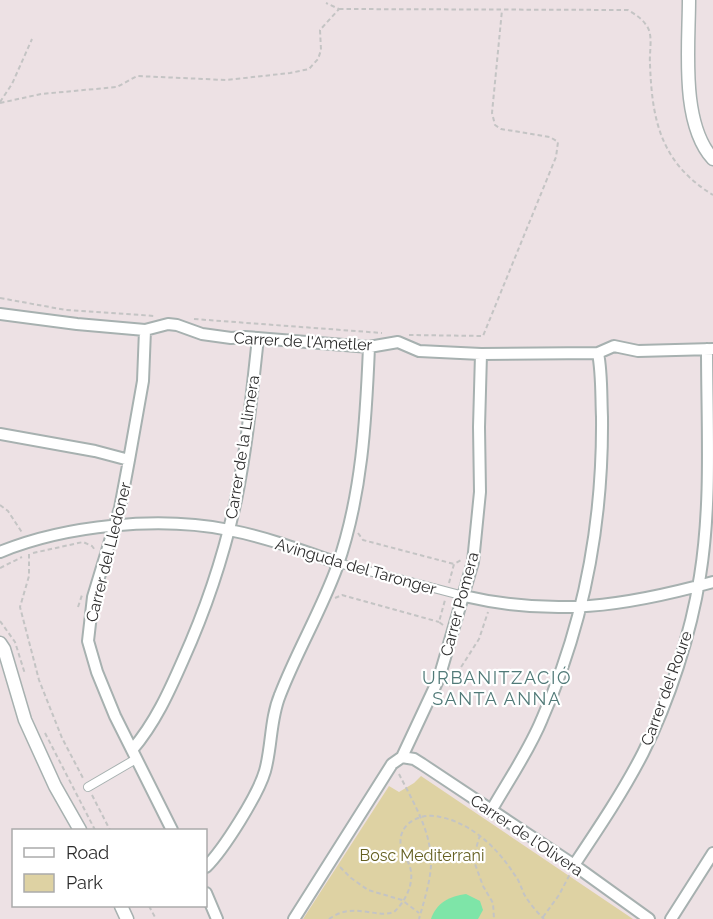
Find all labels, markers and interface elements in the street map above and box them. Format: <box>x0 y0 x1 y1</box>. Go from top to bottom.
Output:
street label: Carrer de l'Ametler <box>233 328 373 355</box>
street label: Carrer de la Llimera <box>222 374 263 520</box>
street label: Carrer del Lledoner <box>82 480 135 624</box>
street label: Avinguda del Taronger <box>273 534 439 599</box>
street label: Carrer Pomera <box>436 550 483 658</box>
street label: Carrer del Roure <box>637 628 696 748</box>
district label: URBANITZACIÓ SANTA ANNA <box>422 666 572 709</box>
street label: Carrer de l'Olivera <box>467 791 587 880</box>
legend <box>12 829 207 907</box>
text: Road <box>66 842 109 863</box>
park label: Bosc Mediterrani <box>360 846 484 865</box>
text: Park <box>66 872 103 893</box>

